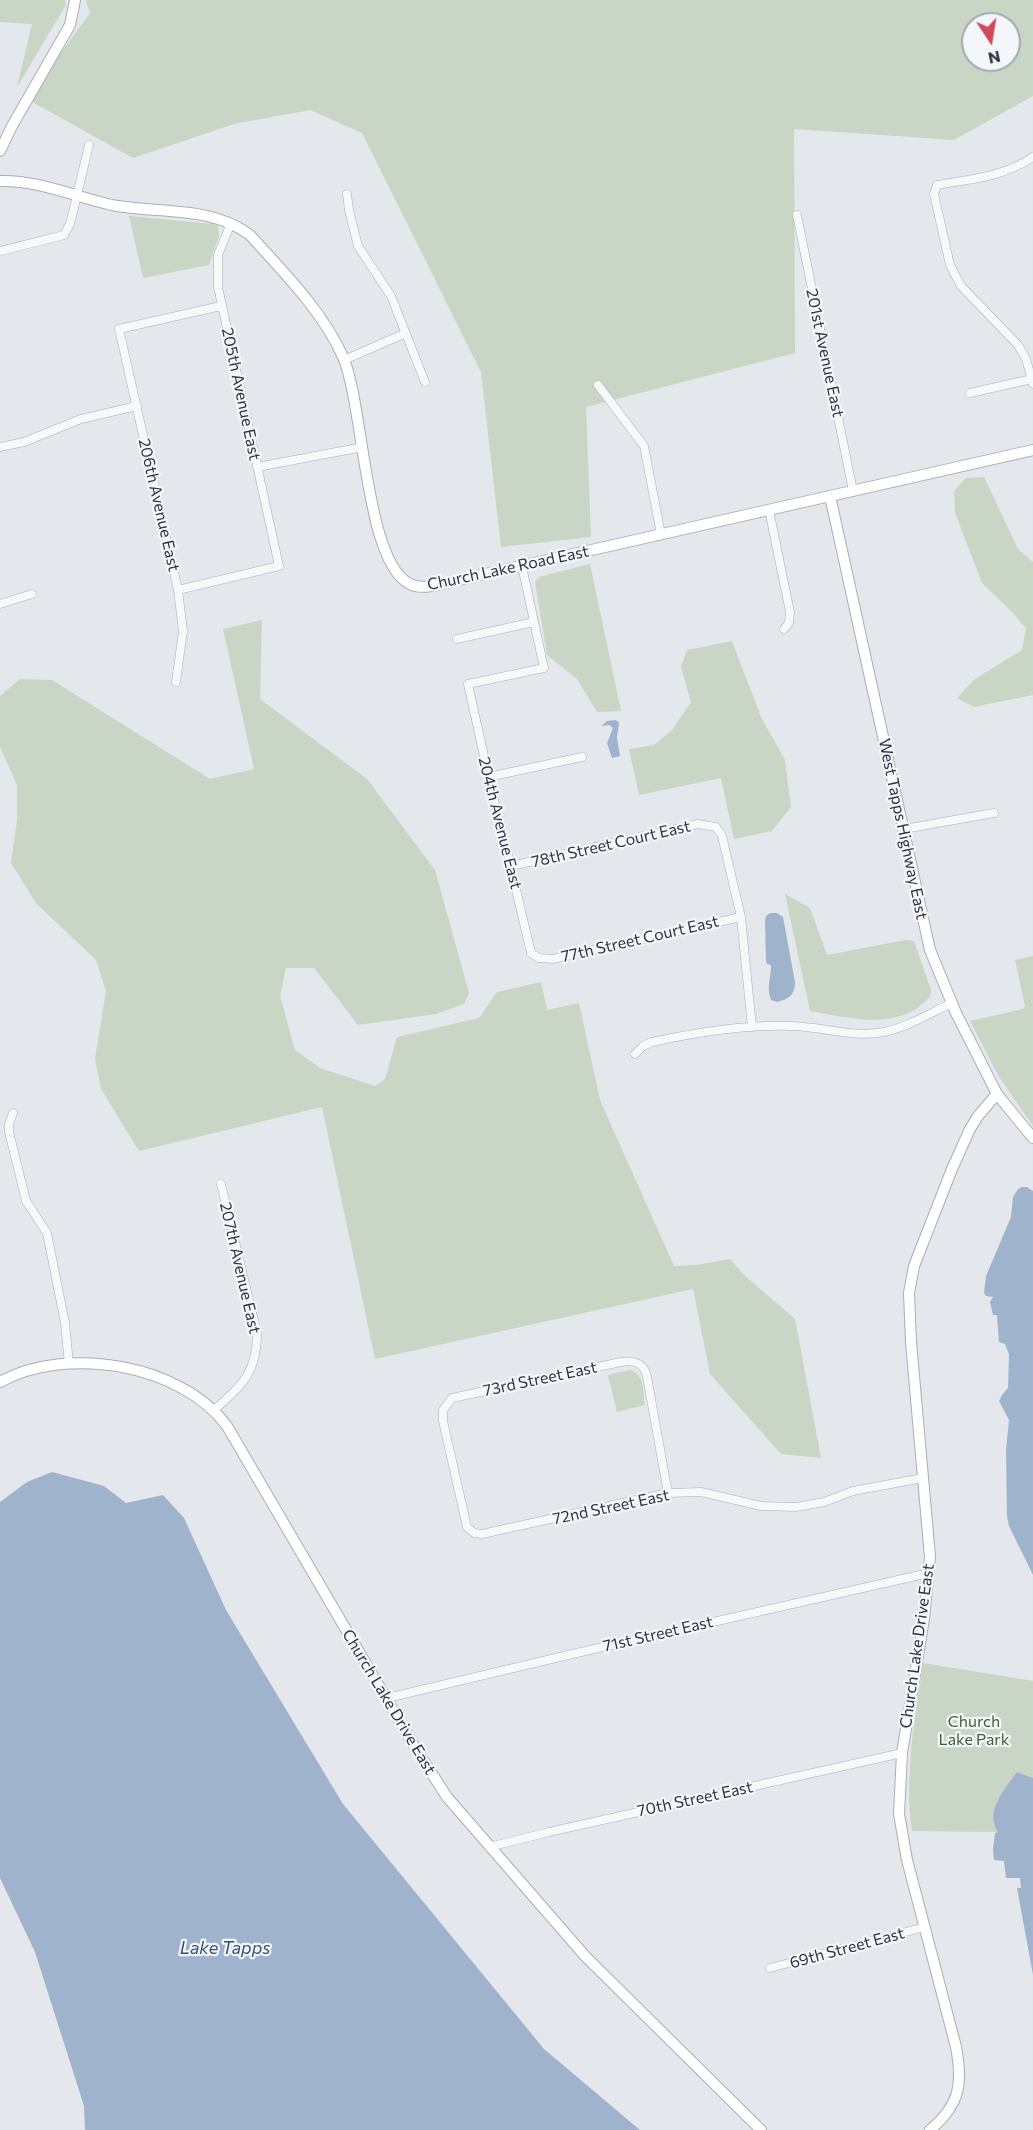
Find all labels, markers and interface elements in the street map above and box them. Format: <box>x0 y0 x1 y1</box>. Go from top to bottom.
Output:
north arrow <box>961 12 1021 72</box>
text: N <box>987 48 1002 69</box>
street label: 201st Avenue East <box>802 287 848 419</box>
street label: 205th Avenue East <box>218 326 264 462</box>
street label: 206th Avenue East <box>134 437 184 573</box>
street label: Church Lake Road East <box>425 541 591 595</box>
street label: West Tapps Highway East <box>874 737 932 921</box>
street label: 204th Avenue East <box>474 755 526 891</box>
street label: 78th Street Court East <box>530 816 692 872</box>
street label: 77th Street Court East <box>559 912 721 966</box>
street label: 207th Avenue East <box>216 1200 264 1336</box>
street label: 73rd Street East <box>481 1358 599 1400</box>
street label: 72nd Street East <box>551 1485 671 1529</box>
street label: Church Lake Drive East <box>896 1562 938 1730</box>
street label: 71st Street East <box>601 1612 715 1656</box>
street label: Church Lake Drive East <box>338 1626 440 1778</box>
park label: Church Lake Park <box>939 1712 1009 1750</box>
street label: 70th Street East <box>635 1777 755 1821</box>
street label: 69th Street East <box>788 1923 906 1973</box>
water label: Lake Tapps <box>180 1937 270 1959</box>

